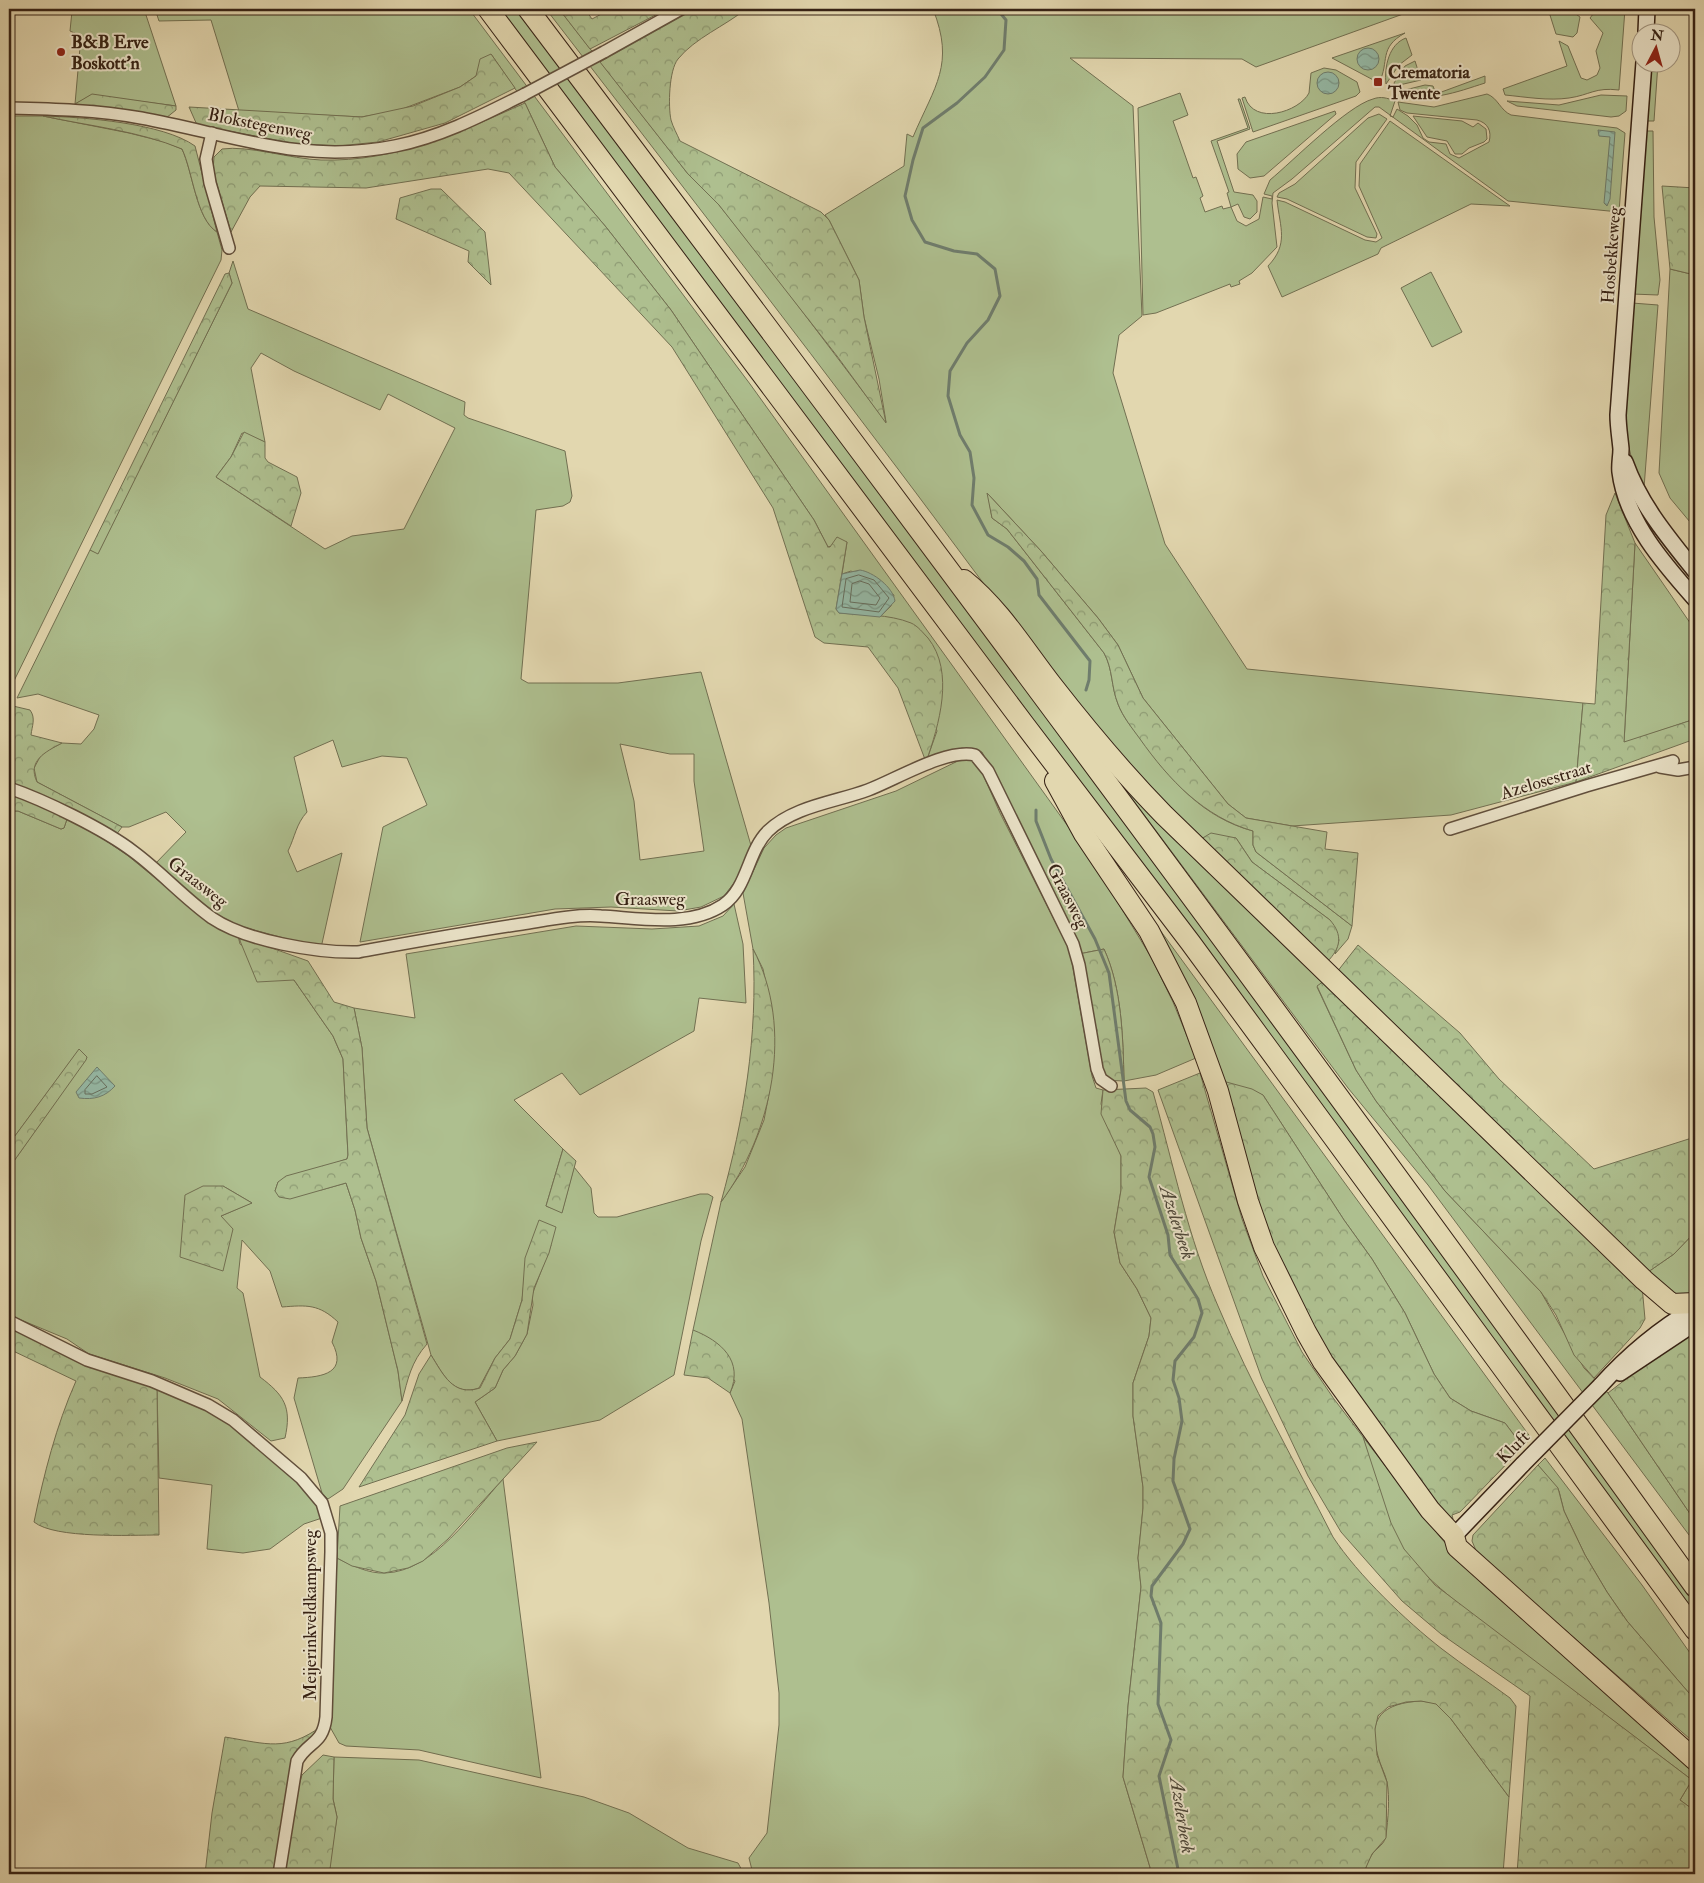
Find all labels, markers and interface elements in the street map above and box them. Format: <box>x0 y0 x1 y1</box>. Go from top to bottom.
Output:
north arrow <box>1632 22 1682 72</box>
text: N <box>1649 26 1665 45</box>
place label: B&B Erve Boskott'n <box>71 31 149 75</box>
marker: B&B Erve Boskott'n <box>55 46 67 58</box>
place label: Crematoria Twente <box>1387 61 1470 105</box>
marker: Crematoria Twente <box>1372 76 1384 88</box>
street label: Blokstegenweg <box>206 103 315 146</box>
street label: Hosbekkeweg <box>1597 204 1626 304</box>
street label: Azelosestraat <box>1497 756 1595 805</box>
street label: Graasweg <box>163 852 233 914</box>
street label: Graasweg <box>1041 860 1094 934</box>
street label: Graasweg <box>615 888 686 911</box>
water label: Azelerbeek <box>1153 1180 1200 1263</box>
street label: Kluft <box>1492 1426 1535 1469</box>
street label: Meijerinkveldkampsweg <box>299 1528 322 1701</box>
water label: Azelerbeek <box>1164 1773 1200 1855</box>

